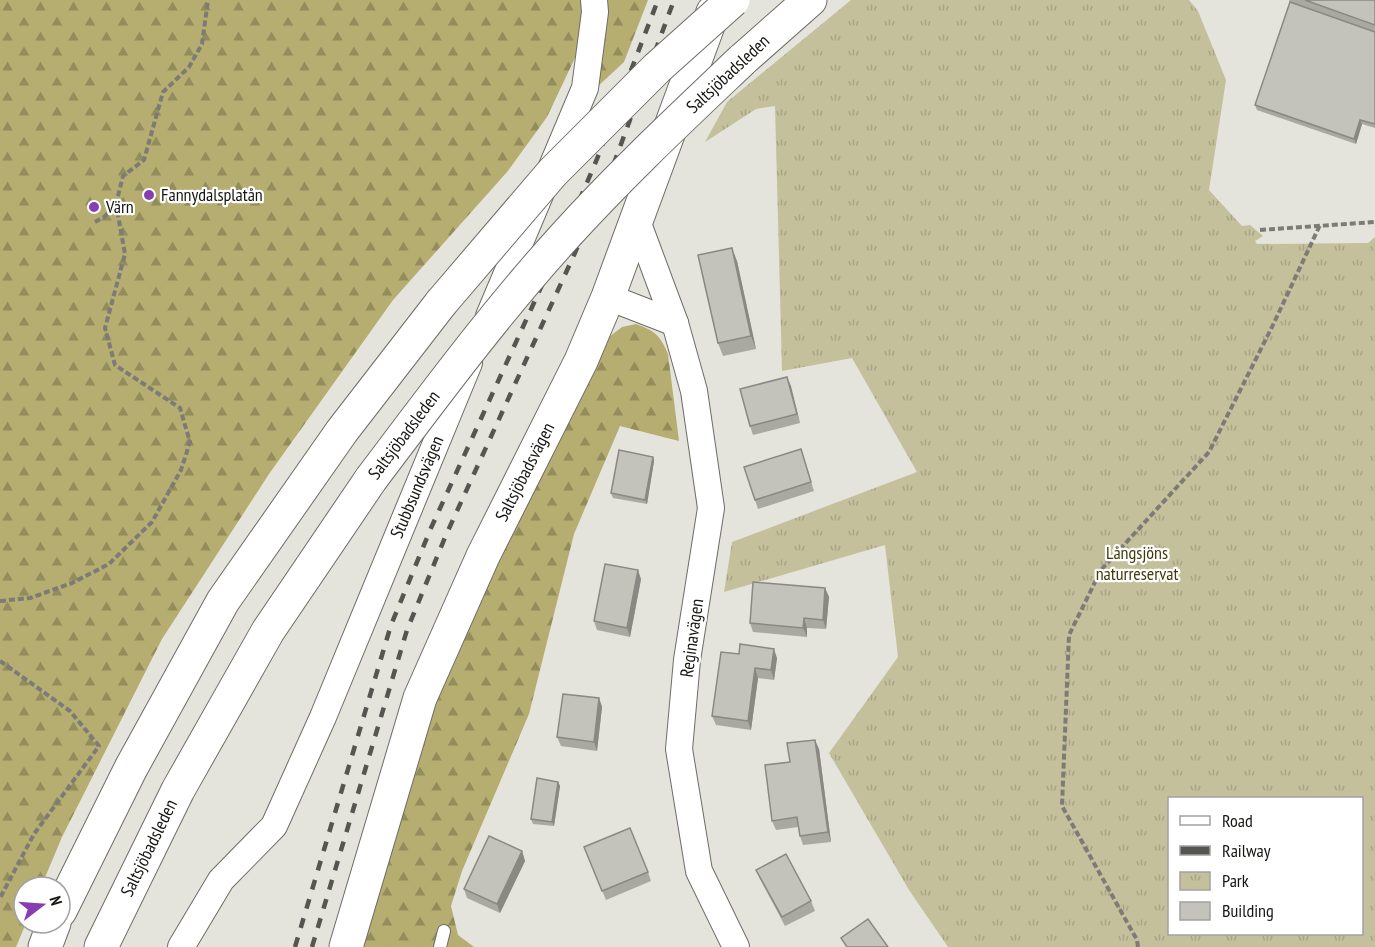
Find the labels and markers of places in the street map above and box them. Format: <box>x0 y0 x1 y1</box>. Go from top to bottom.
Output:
place label: Fannydalsplatån <box>161 183 263 206</box>
marker: Fannydalsplatån <box>142 188 156 202</box>
place label: Värn <box>105 195 134 218</box>
marker: Värn <box>87 200 101 214</box>

